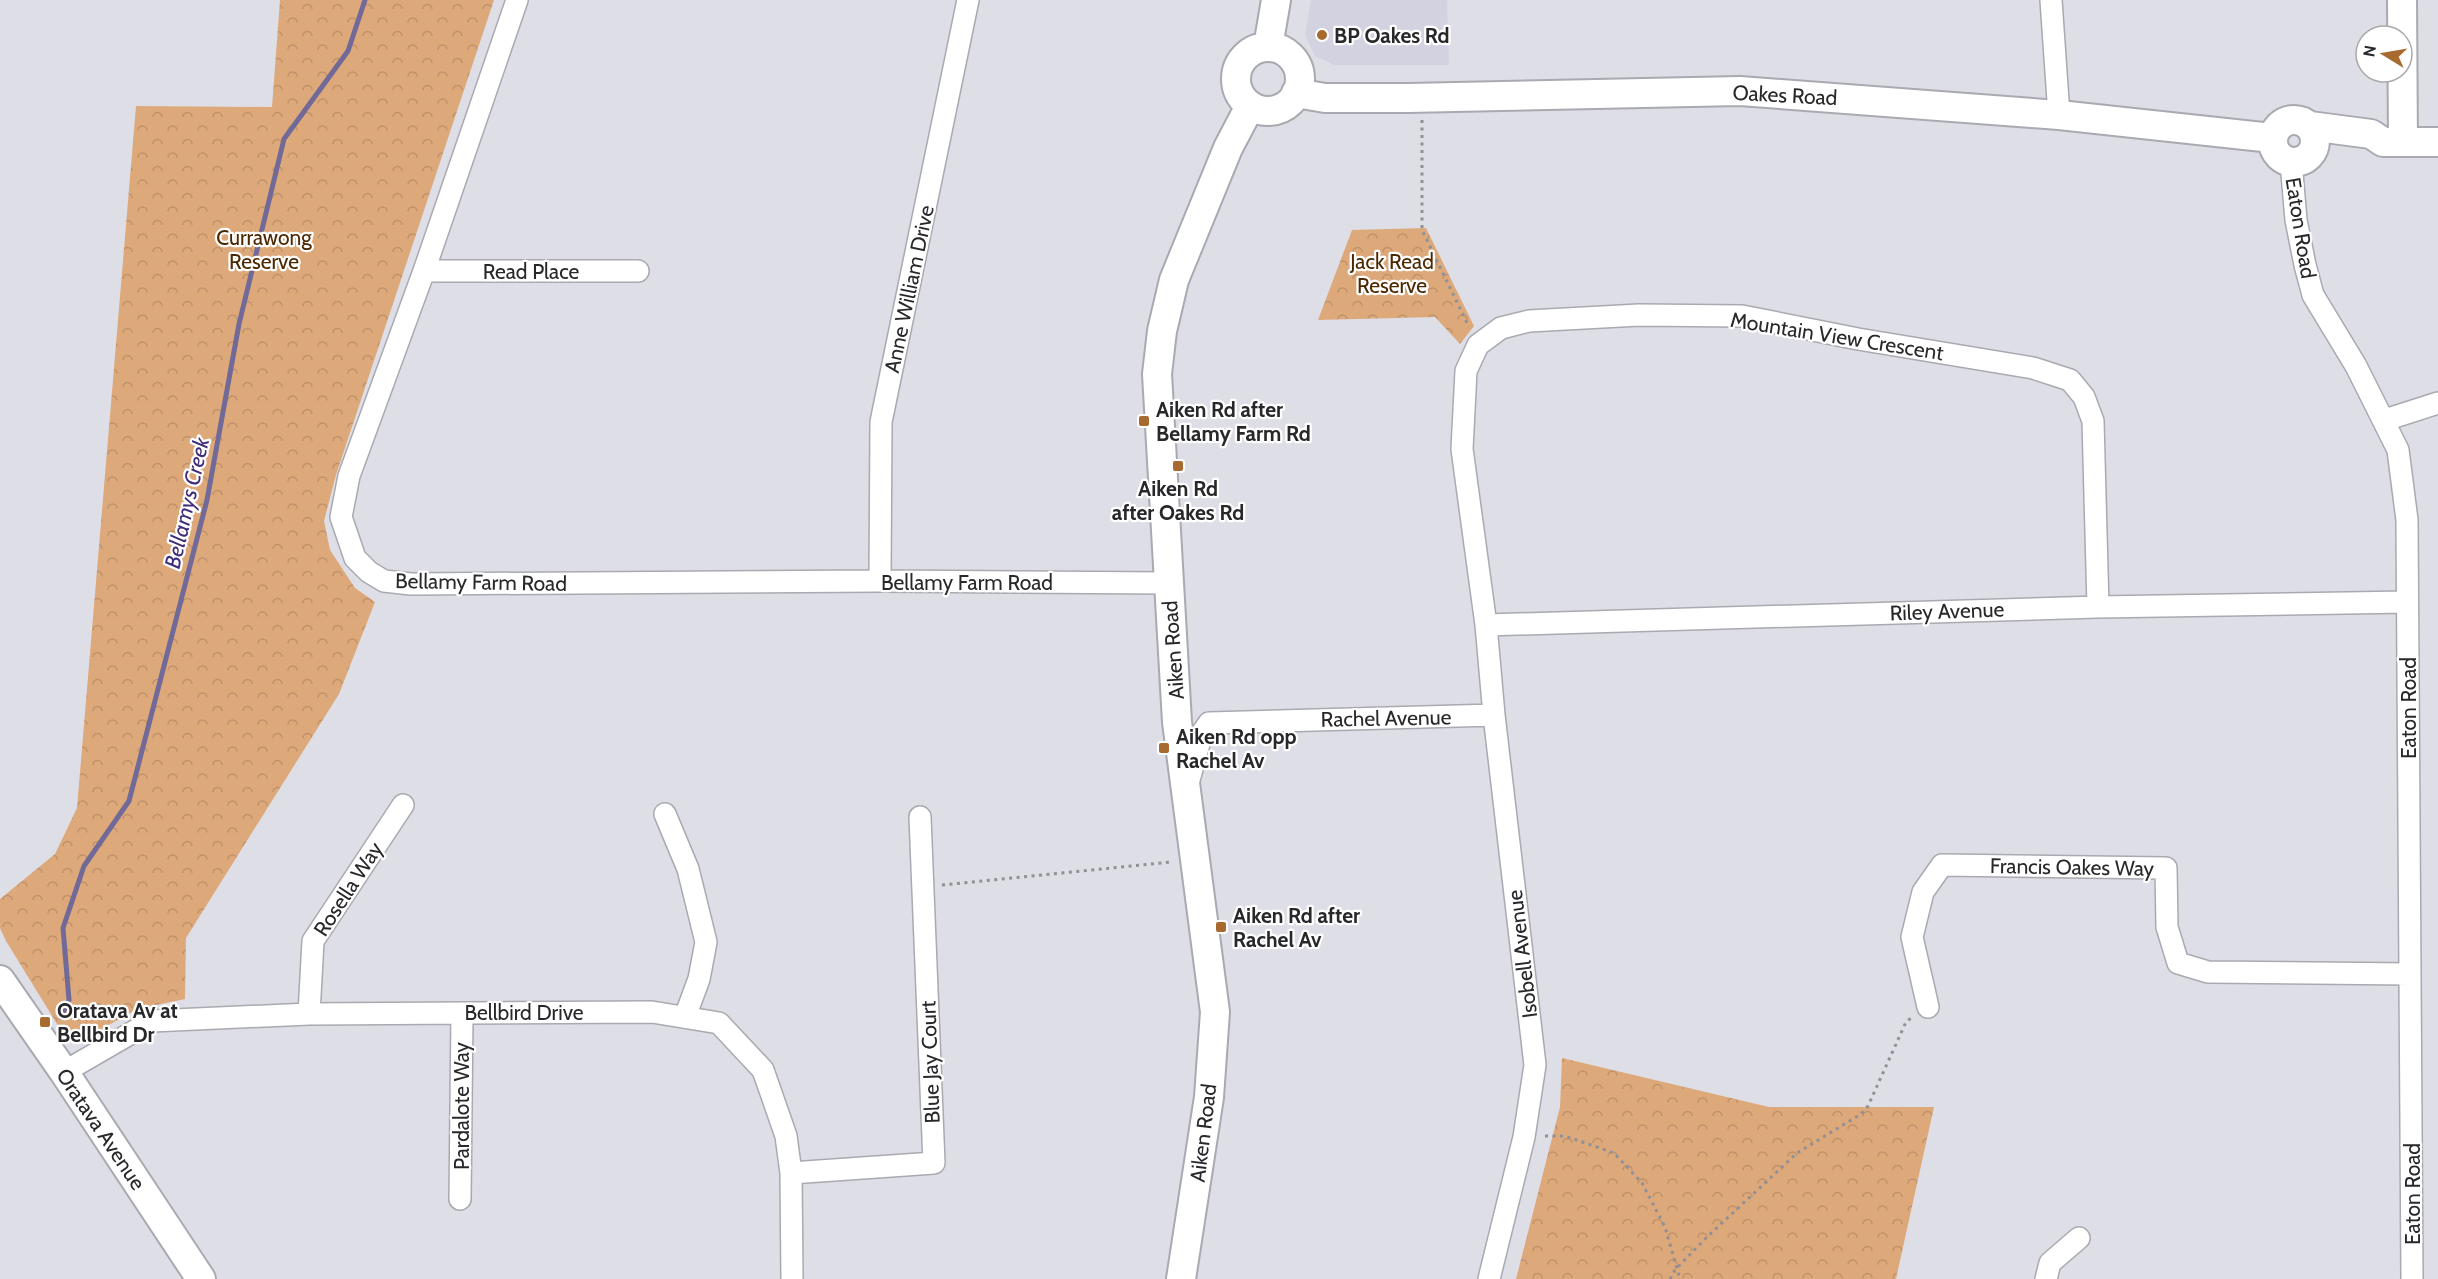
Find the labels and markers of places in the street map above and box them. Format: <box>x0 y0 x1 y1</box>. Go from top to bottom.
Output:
place label: BP Oakes Rd <box>1334 23 1450 48</box>
marker: BP Oakes Rd <box>1315 28 1329 42</box>
place label: Aiken Rd after Bellamy Farm Rd <box>1156 397 1311 446</box>
marker: Aiken Rd after Bellamy Farm Rd <box>1137 414 1151 428</box>
marker: Aiken Rd after Oakes Rd <box>1171 459 1185 473</box>
place label: Aiken Rd after Oakes Rd <box>1112 476 1244 525</box>
place label: Aiken Rd opp Rachel Av <box>1176 724 1297 773</box>
marker: Aiken Rd opp Rachel Av <box>1157 741 1171 755</box>
place label: Aiken Rd after Rachel Av <box>1233 903 1360 952</box>
marker: Aiken Rd after Rachel Av <box>1214 920 1228 934</box>
place label: Oratava Av at Bellbird Dr <box>57 998 178 1047</box>
marker: Oratava Av at Bellbird Dr <box>38 1015 52 1029</box>

